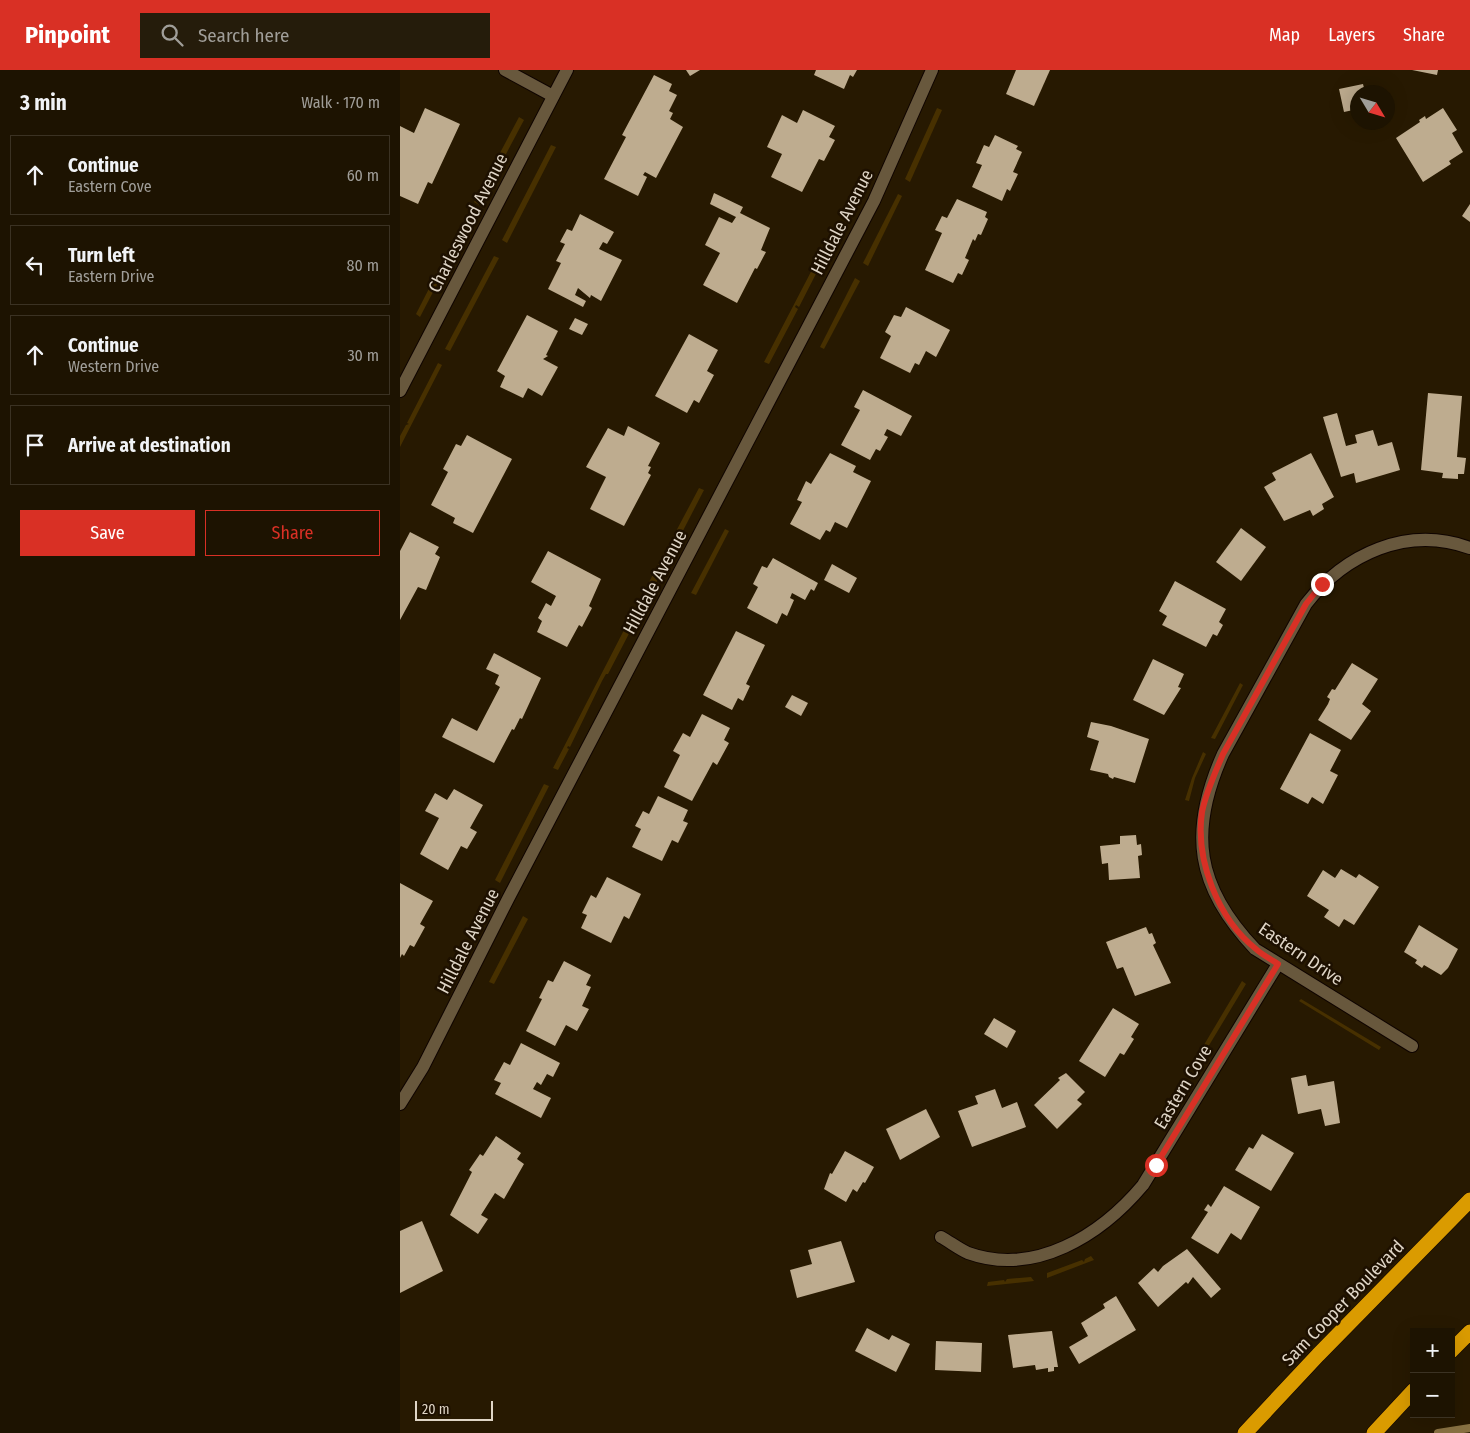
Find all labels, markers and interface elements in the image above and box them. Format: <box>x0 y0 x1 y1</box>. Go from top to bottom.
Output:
search box <box>140 13 490 58</box>
text: Pinpoint <box>25 21 110 49</box>
icon: search <box>158 21 186 49</box>
text: Search here <box>198 24 289 47</box>
text: Map <box>1269 24 1300 46</box>
text: Layers <box>1328 24 1375 46</box>
text: Share <box>1403 24 1445 46</box>
north arrow <box>1350 85 1395 130</box>
text: 3 min <box>20 90 67 116</box>
text: Walk · 170 m <box>301 93 380 112</box>
street label: Charleswood Avenue <box>423 150 513 296</box>
text: Continue <box>68 154 139 177</box>
icon: ahead <box>21 161 49 189</box>
text: 60 m <box>347 166 379 185</box>
street label: Hilldale Avenue <box>806 166 878 278</box>
text: Eastern Cove <box>68 177 152 196</box>
text: Turn left <box>68 244 135 267</box>
icon: left <box>21 251 49 279</box>
text: 80 m <box>347 256 379 275</box>
text: Eastern Drive <box>68 267 154 286</box>
text: Continue <box>68 334 139 357</box>
icon: ahead <box>21 341 49 369</box>
text: 30 m <box>347 346 379 365</box>
text: Western Drive <box>68 357 159 376</box>
icon: arrive <box>21 431 49 459</box>
text: Arrive at destination <box>68 434 231 457</box>
button: Save <box>20 510 195 556</box>
button: Share <box>205 510 380 556</box>
street label: Hilldale Avenue <box>618 526 692 638</box>
route end <box>1311 573 1334 596</box>
street label: Hilldale Avenue <box>432 885 504 997</box>
street label: Eastern Drive <box>1255 918 1348 990</box>
street label: Eastern Cove <box>1149 1041 1217 1133</box>
route start <box>1145 1154 1168 1177</box>
street label: Sam Cooper Boulevard <box>1277 1235 1409 1371</box>
map controls <box>1410 1328 1455 1418</box>
button: + <box>1410 1328 1455 1373</box>
button: − <box>1410 1373 1455 1418</box>
scale bar <box>415 1398 492 1421</box>
text: 20 m <box>422 1401 450 1418</box>

